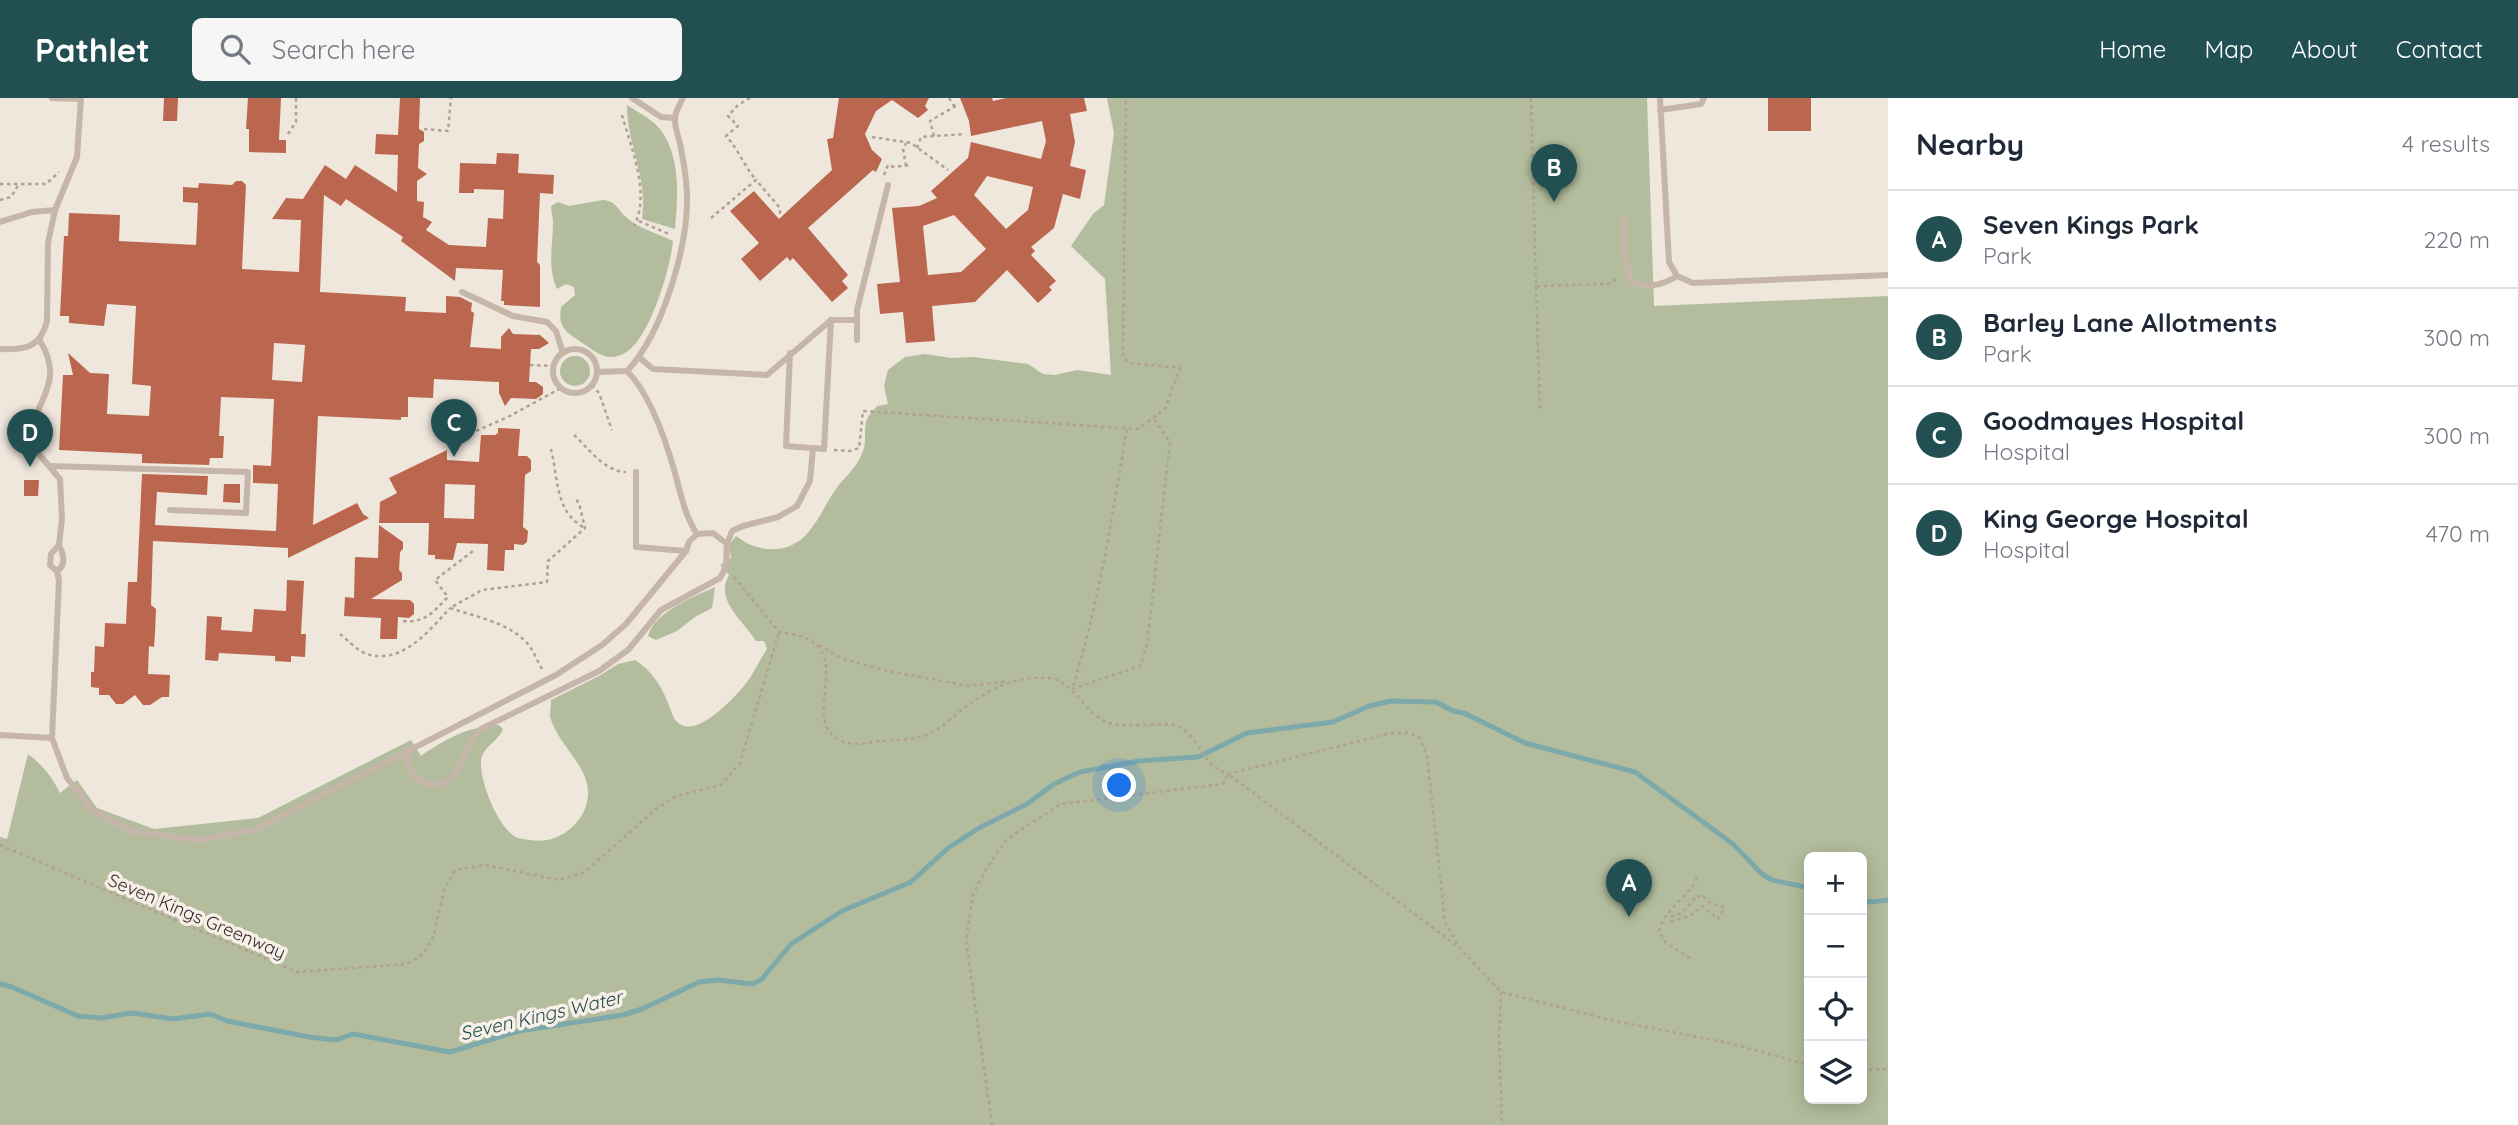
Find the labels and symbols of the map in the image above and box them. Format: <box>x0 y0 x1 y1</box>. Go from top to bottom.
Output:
pin: B <box>1531 144 1577 202</box>
pin: C <box>431 399 477 457</box>
pin: D <box>7 409 53 467</box>
your location <box>1102 768 1136 802</box>
pin: A <box>1606 859 1652 917</box>
street label: Seven Kings Greenway <box>105 868 289 964</box>
water label: Seven Kings Water <box>457 984 627 1045</box>

